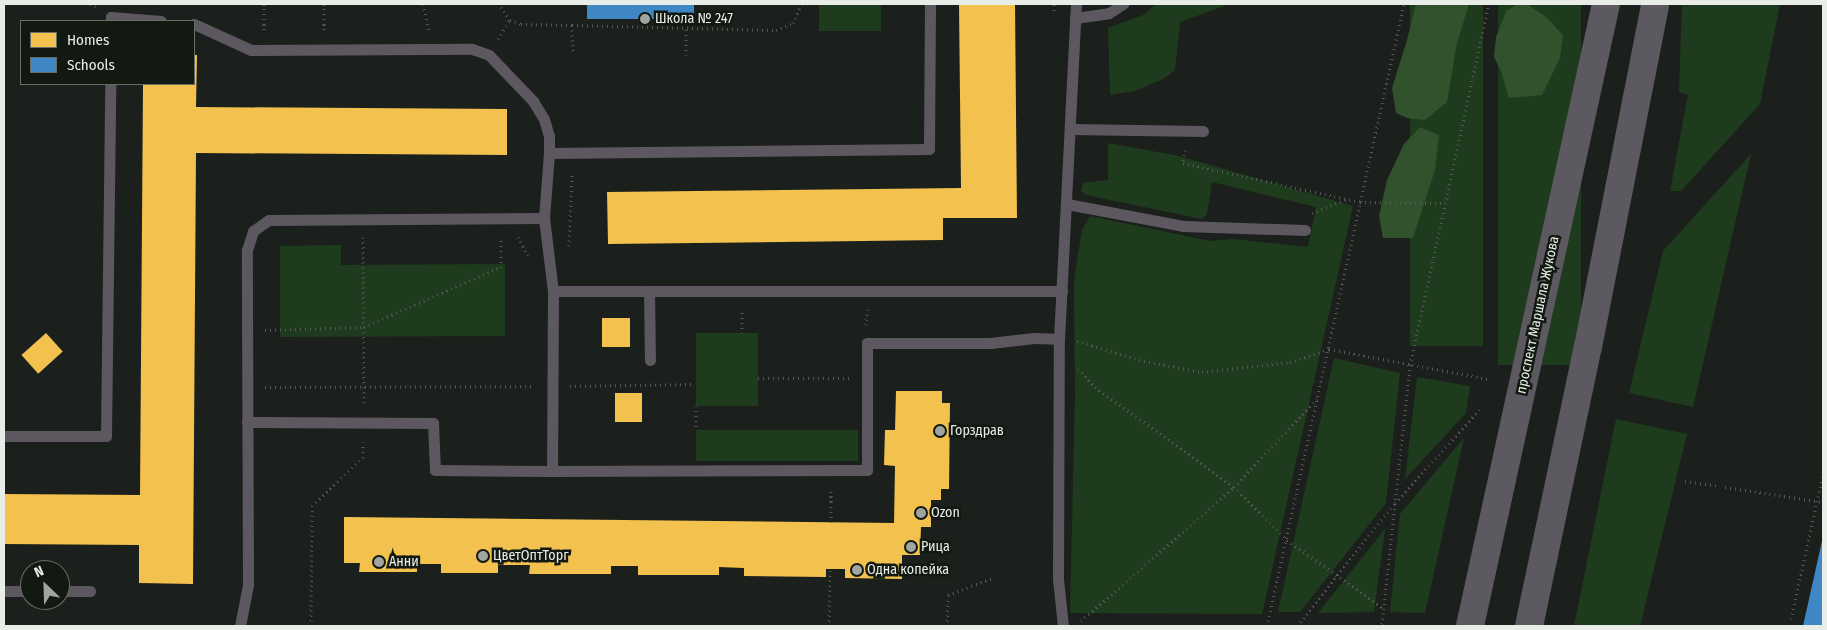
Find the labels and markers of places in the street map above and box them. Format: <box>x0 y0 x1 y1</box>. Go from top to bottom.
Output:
place label: Школа № 247 <box>655 11 733 27</box>
marker: Школа № 247 <box>639 13 651 25</box>
place label: Горздрав <box>950 423 1004 439</box>
marker: Горздрав <box>934 425 946 437</box>
place label: Ozon <box>931 505 960 521</box>
marker: Ozon <box>915 507 927 519</box>
place label: Рица <box>921 539 950 555</box>
marker: Рица <box>905 541 917 553</box>
place label: ЦветОптТорг <box>493 548 569 564</box>
marker: ЦветОптТорг <box>477 550 489 562</box>
place label: Анни <box>389 554 419 570</box>
marker: Анни <box>373 556 385 568</box>
place label: Одна копейка <box>867 562 949 578</box>
marker: Одна копейка <box>851 564 863 576</box>

